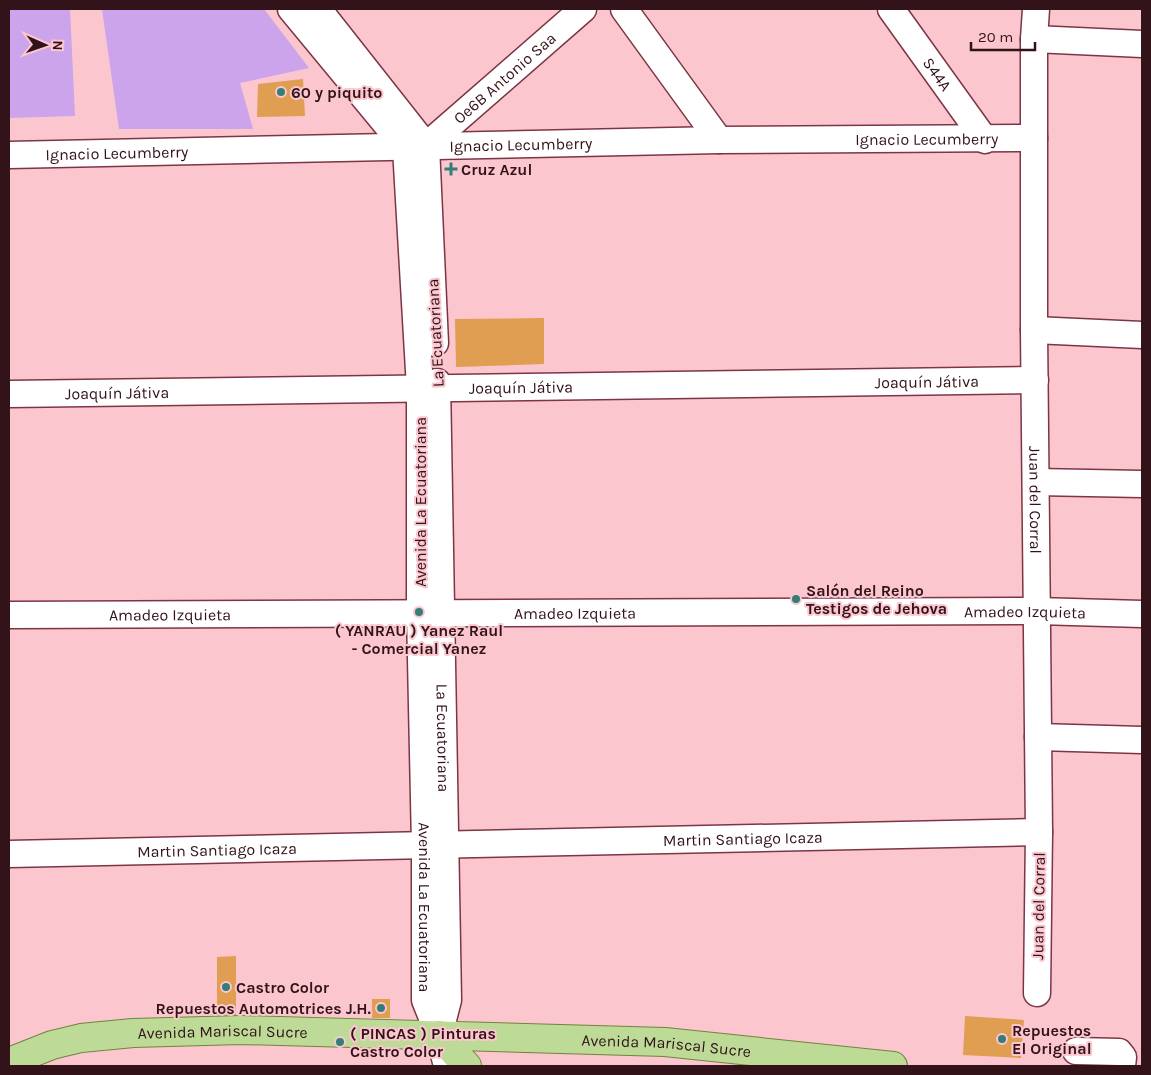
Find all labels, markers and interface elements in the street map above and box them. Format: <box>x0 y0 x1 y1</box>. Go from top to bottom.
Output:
north arrow <box>20 20 70 70</box>
scale bar <box>971 20 1035 52</box>
street label: Oe6B Antonio Saa <box>450 28 560 128</box>
text: 20 m <box>978 28 1013 46</box>
text: N <box>49 40 66 51</box>
street label: S44A <box>919 54 956 95</box>
place label: 60 y piquito <box>291 83 382 102</box>
marker: 60 y piquito <box>275 86 287 98</box>
street label: Ignacio Lecumberry <box>855 129 999 149</box>
street label: Ignacio Lecumberry <box>449 134 593 156</box>
street label: Ignacio Lecumberry <box>45 142 189 164</box>
place label: Cruz Azul <box>461 160 532 179</box>
marker: Cruz Azul <box>445 163 457 175</box>
street label: La Ecuatoriana <box>423 278 448 388</box>
street label: Joaquín Játiva <box>875 372 979 392</box>
street label: Joaquín Játiva <box>469 377 573 398</box>
street label: Joaquín Játiva <box>65 383 169 403</box>
street label: Avenida La Ecuatoriana <box>411 417 430 587</box>
street label: Juan del Corral <box>1025 446 1045 554</box>
place label: Salón del Reino Testigos de Jehova <box>806 581 947 618</box>
marker: Salón del Reino Testigos de Jehova <box>790 593 802 605</box>
street label: Amadeo Izquieta <box>964 602 1086 622</box>
street label: Amadeo Izquieta <box>514 604 636 623</box>
street label: Amadeo Izquieta <box>109 605 231 625</box>
marker: ( YANRAU ) Yanez Raul - Comercial Yanez <box>413 606 425 618</box>
place label: ( YANRAU ) Yanez Raul - Comercial Yanez <box>335 621 503 658</box>
street label: La Ecuatoriana <box>432 684 453 792</box>
street label: Avenida La Ecuatoriana <box>415 822 434 992</box>
street label: Martin Santiago Icaza <box>663 828 823 850</box>
street label: Martin Santiago Icaza <box>137 839 297 861</box>
street label: Juan del Corral <box>1028 852 1049 960</box>
place label: Castro Color <box>236 978 330 997</box>
marker: Castro Color <box>220 981 232 993</box>
place label: Repuestos Automotrices J.H. <box>155 999 372 1018</box>
marker: Repuestos Automotrices J.H. <box>375 1002 387 1014</box>
street label: Avenida Mariscal Sucre <box>137 1021 308 1043</box>
place label: Repuestos El Original <box>1012 1021 1092 1058</box>
place label: ( PINCAS ) Pinturas Castro Color <box>350 1024 496 1061</box>
street label: Avenida Mariscal Sucre <box>581 1031 752 1061</box>
marker: Repuestos El Original <box>996 1033 1008 1045</box>
marker: ( PINCAS ) Pinturas Castro Color <box>334 1036 346 1048</box>

